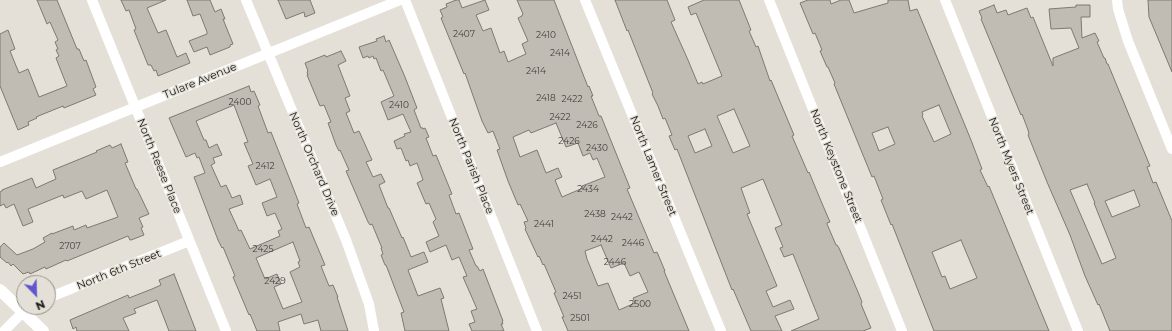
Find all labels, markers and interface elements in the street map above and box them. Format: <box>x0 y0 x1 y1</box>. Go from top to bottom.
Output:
house number: 2407 <box>453 29 475 39</box>
house number: 2410 <box>536 30 556 40</box>
house number: 2414 <box>550 48 570 58</box>
street label: Tulare Avenue <box>161 60 239 102</box>
house number: 2414 <box>526 66 546 76</box>
house number: 2418 <box>536 93 556 103</box>
house number: 2422 <box>561 94 583 104</box>
house number: 2400 <box>229 97 251 107</box>
house number: 2410 <box>389 100 409 110</box>
street label: North Keystone Street <box>807 107 865 225</box>
street label: North Orchard Drive <box>286 110 342 218</box>
house number: 2422 <box>549 112 571 122</box>
street label: North Lamer Street <box>627 114 679 218</box>
street label: North Myers Street <box>985 115 1037 217</box>
street label: North Parish Place <box>446 116 496 216</box>
street label: North Reese Place <box>134 117 184 215</box>
house number: 2426 <box>576 120 598 130</box>
house number: 2426 <box>558 136 580 146</box>
house number: 2430 <box>586 143 608 153</box>
house number: 2412 <box>256 161 274 171</box>
house number: 2434 <box>577 184 599 194</box>
house number: 2438 <box>584 209 606 219</box>
house number: 2442 <box>611 212 633 222</box>
house number: 2441 <box>534 219 554 229</box>
house number: 2442 <box>591 234 613 244</box>
house number: 2446 <box>622 238 644 248</box>
house number: 2707 <box>59 241 81 251</box>
house number: 2425 <box>252 244 274 254</box>
street label: North 6th Street <box>75 247 163 293</box>
house number: 2446 <box>604 257 626 267</box>
north arrow <box>16 275 56 315</box>
house number: 2429 <box>264 276 286 286</box>
house number: 2451 <box>562 291 582 301</box>
text: N <box>33 297 47 313</box>
house number: 2500 <box>629 299 651 309</box>
house number: 2501 <box>570 313 590 323</box>

